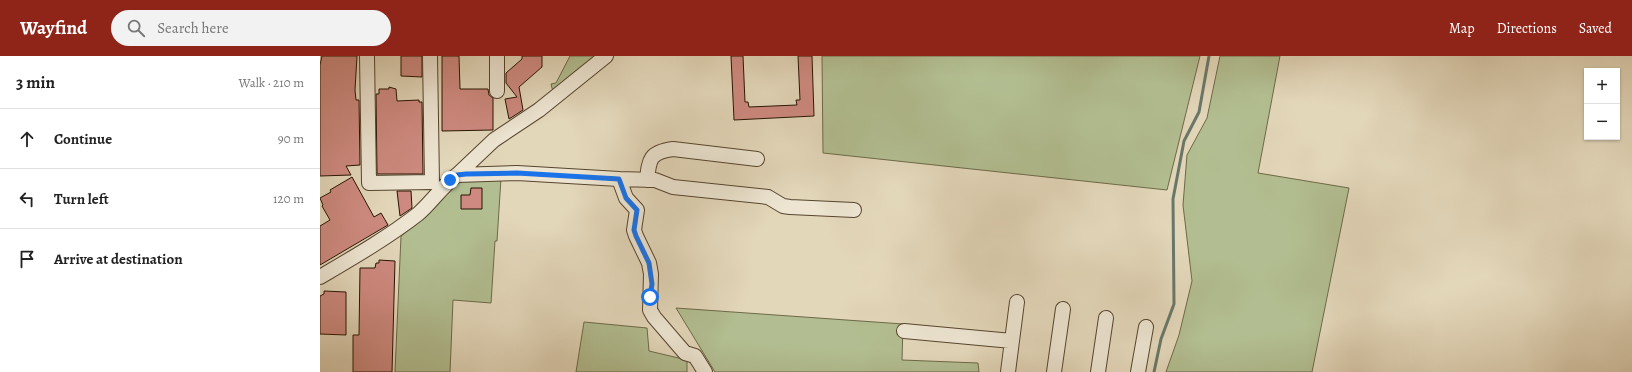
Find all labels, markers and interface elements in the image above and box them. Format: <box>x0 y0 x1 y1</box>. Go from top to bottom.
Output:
search box <box>111 10 391 46</box>
text: Wayfind <box>20 15 87 41</box>
icon: search <box>125 17 147 39</box>
text: Search here <box>157 18 229 38</box>
text: Map <box>1449 19 1475 38</box>
text: Directions <box>1497 19 1557 38</box>
text: Saved <box>1579 19 1612 38</box>
map controls <box>1584 68 1620 140</box>
button: + <box>1584 68 1620 104</box>
text: 3 min <box>16 71 55 94</box>
text: Walk · 210 m <box>239 74 304 91</box>
button: − <box>1584 104 1620 140</box>
icon: ahead <box>16 128 38 150</box>
text: Continue <box>54 129 112 149</box>
text: 90 m <box>278 130 304 147</box>
route end <box>441 171 459 189</box>
icon: left <box>16 188 38 210</box>
text: Turn left <box>54 189 109 209</box>
text: 120 m <box>273 190 304 207</box>
icon: arrive <box>16 248 38 270</box>
text: Arrive at destination <box>54 249 183 269</box>
route start <box>641 288 659 306</box>

